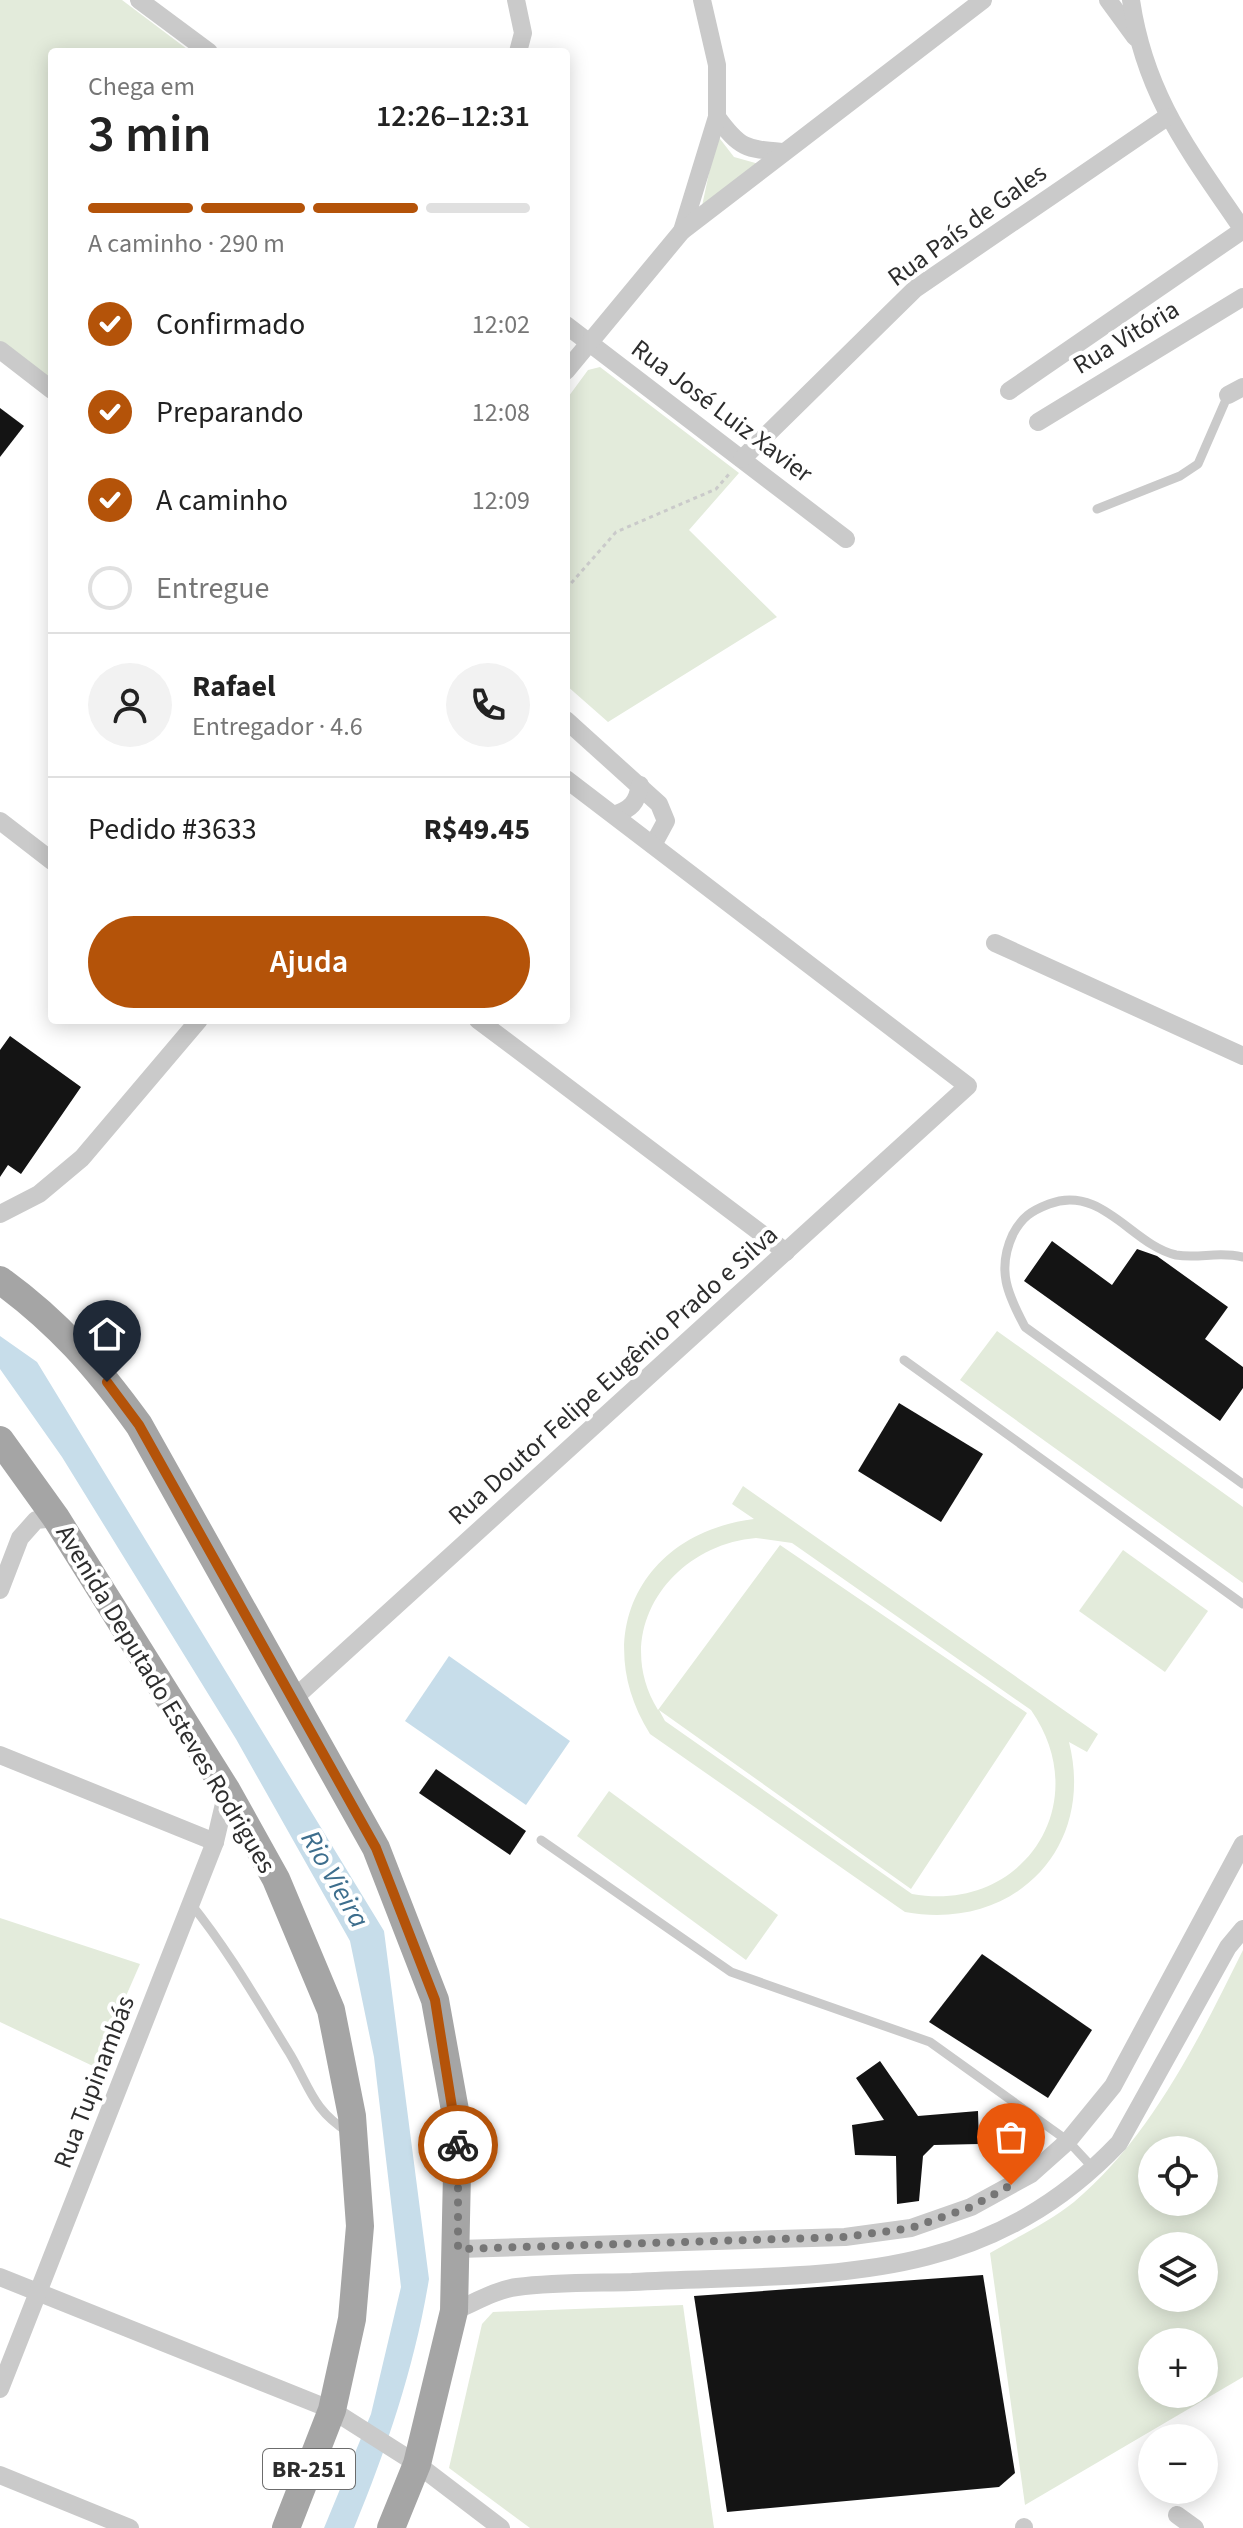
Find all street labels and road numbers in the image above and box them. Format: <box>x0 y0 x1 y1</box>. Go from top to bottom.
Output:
street label: Rua País de Gales <box>880 155 1054 295</box>
street label: Rua Vitória <box>1066 291 1186 383</box>
street label: Rua José Luiz Xavier <box>624 330 821 492</box>
street label: Rua Doutor Felipe Eugênio Prado e Silva <box>440 1217 786 1533</box>
street label: Avenida Deputado Esteves Rodrigues <box>47 1518 285 1880</box>
street label: Rua Tupinambás <box>44 1990 144 2174</box>
road number: BR-251 <box>263 2449 355 2489</box>

